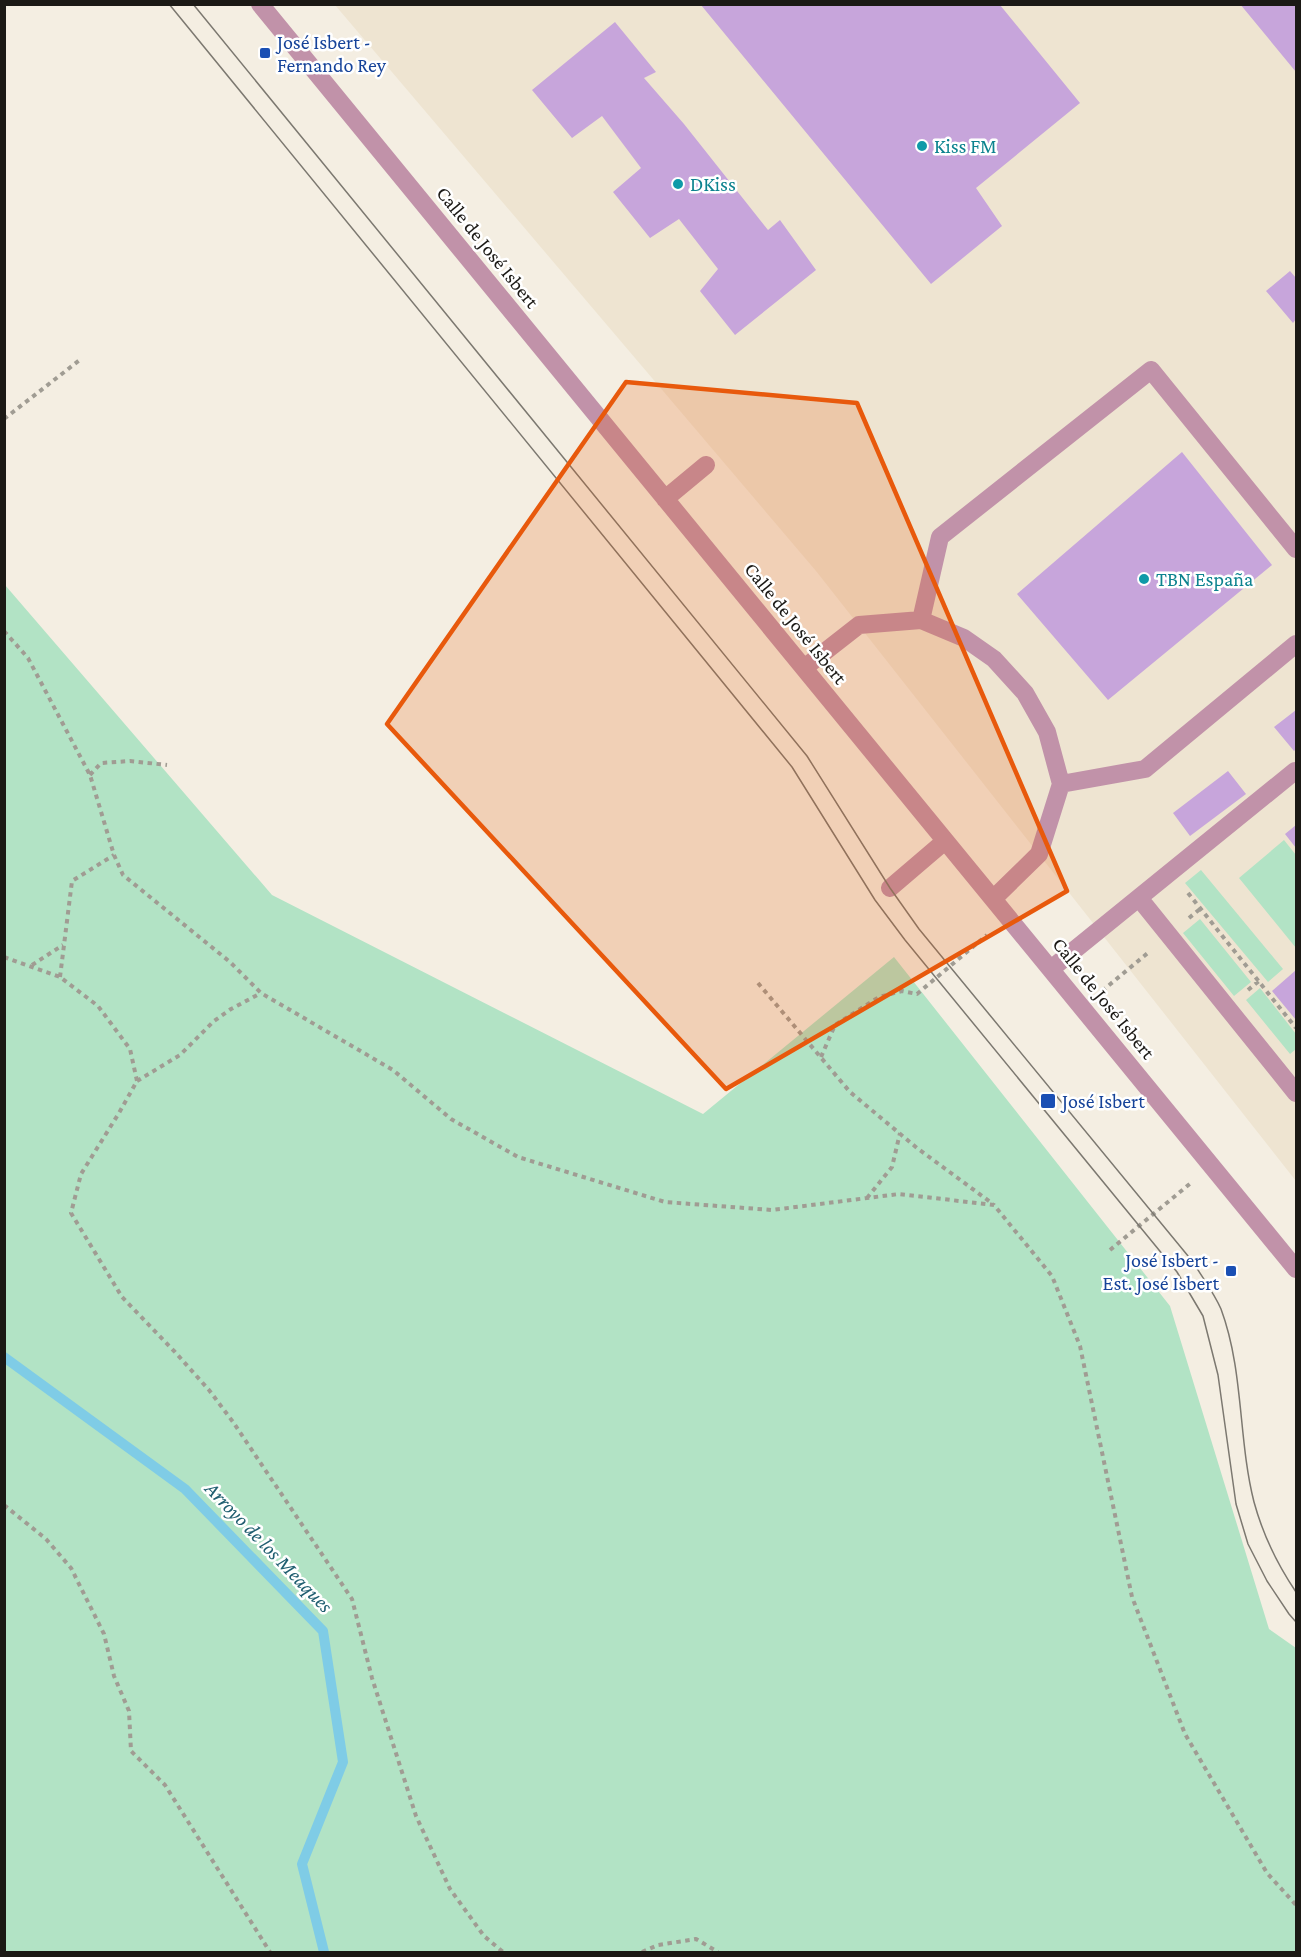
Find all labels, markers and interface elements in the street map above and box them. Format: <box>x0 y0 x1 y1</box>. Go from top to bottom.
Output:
place label: José Isbert - Fernando Rey <box>275 31 387 77</box>
marker: José Isbert - Fernando Rey <box>258 46 272 60</box>
place label: Kiss FM <box>934 135 997 157</box>
marker: Kiss FM <box>915 139 929 153</box>
place label: DKiss <box>690 173 736 195</box>
marker: DKiss <box>671 177 685 191</box>
street label: Calle de José Isbert <box>432 182 544 313</box>
street label: Calle de José Isbert <box>740 558 852 689</box>
place label: TBN España <box>1156 568 1253 591</box>
marker: TBN España <box>1137 572 1151 586</box>
street label: Calle de José Isbert <box>1048 933 1160 1064</box>
place label: José Isbert <box>1060 1090 1145 1113</box>
marker: José Isbert <box>1039 1092 1057 1110</box>
place label: José Isbert - Est. José Isbert <box>1103 1249 1219 1295</box>
marker: José Isbert - Est. José Isbert <box>1224 1264 1238 1278</box>
water label: Arroyo de los Meaques <box>200 1476 338 1618</box>

